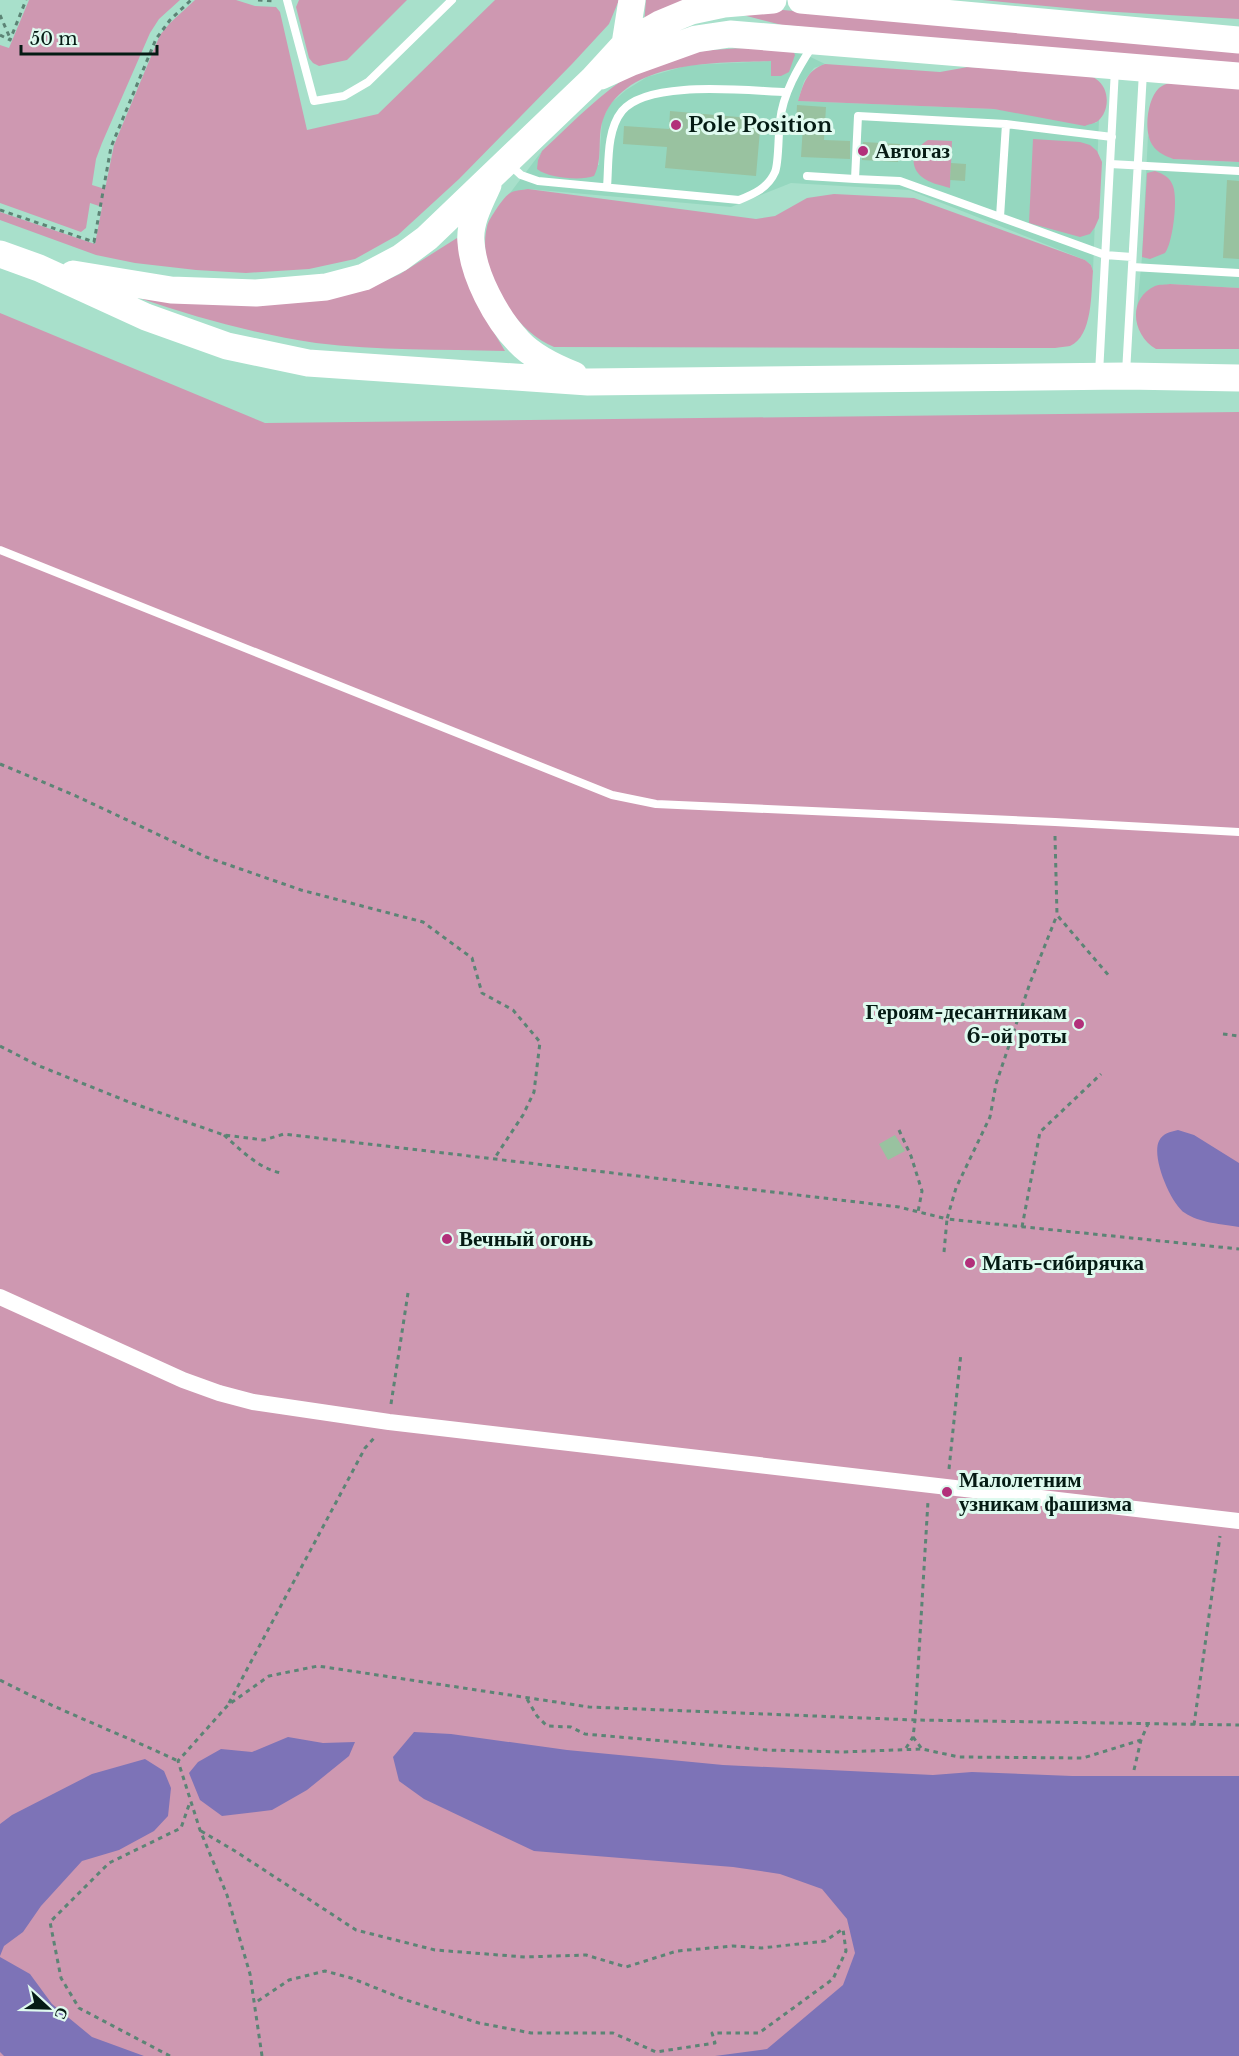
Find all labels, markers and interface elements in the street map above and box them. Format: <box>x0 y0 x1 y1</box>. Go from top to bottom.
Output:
scale bar <box>21 18 158 56</box>
text: 50 m <box>30 28 78 50</box>
place label: Pole Position <box>688 112 832 138</box>
marker: Pole Position <box>669 118 683 132</box>
place label: Автогаз <box>875 138 950 164</box>
marker: Автогаз <box>856 144 870 158</box>
place label: Героям-десантникам 6-ой роты <box>865 999 1067 1049</box>
marker: Героям-десантникам 6-ой роты <box>1072 1017 1086 1031</box>
place label: Вечный огонь <box>459 1226 593 1252</box>
marker: Вечный огонь <box>440 1232 454 1246</box>
place label: Мать-сибирячка <box>982 1250 1144 1276</box>
marker: Мать-сибирячка <box>963 1256 977 1270</box>
place label: Малолетним узникам фашизма <box>959 1467 1132 1517</box>
marker: Малолетним узникам фашизма <box>940 1485 954 1499</box>
north arrow <box>18 1978 78 2038</box>
text: С <box>50 2005 73 2023</box>

